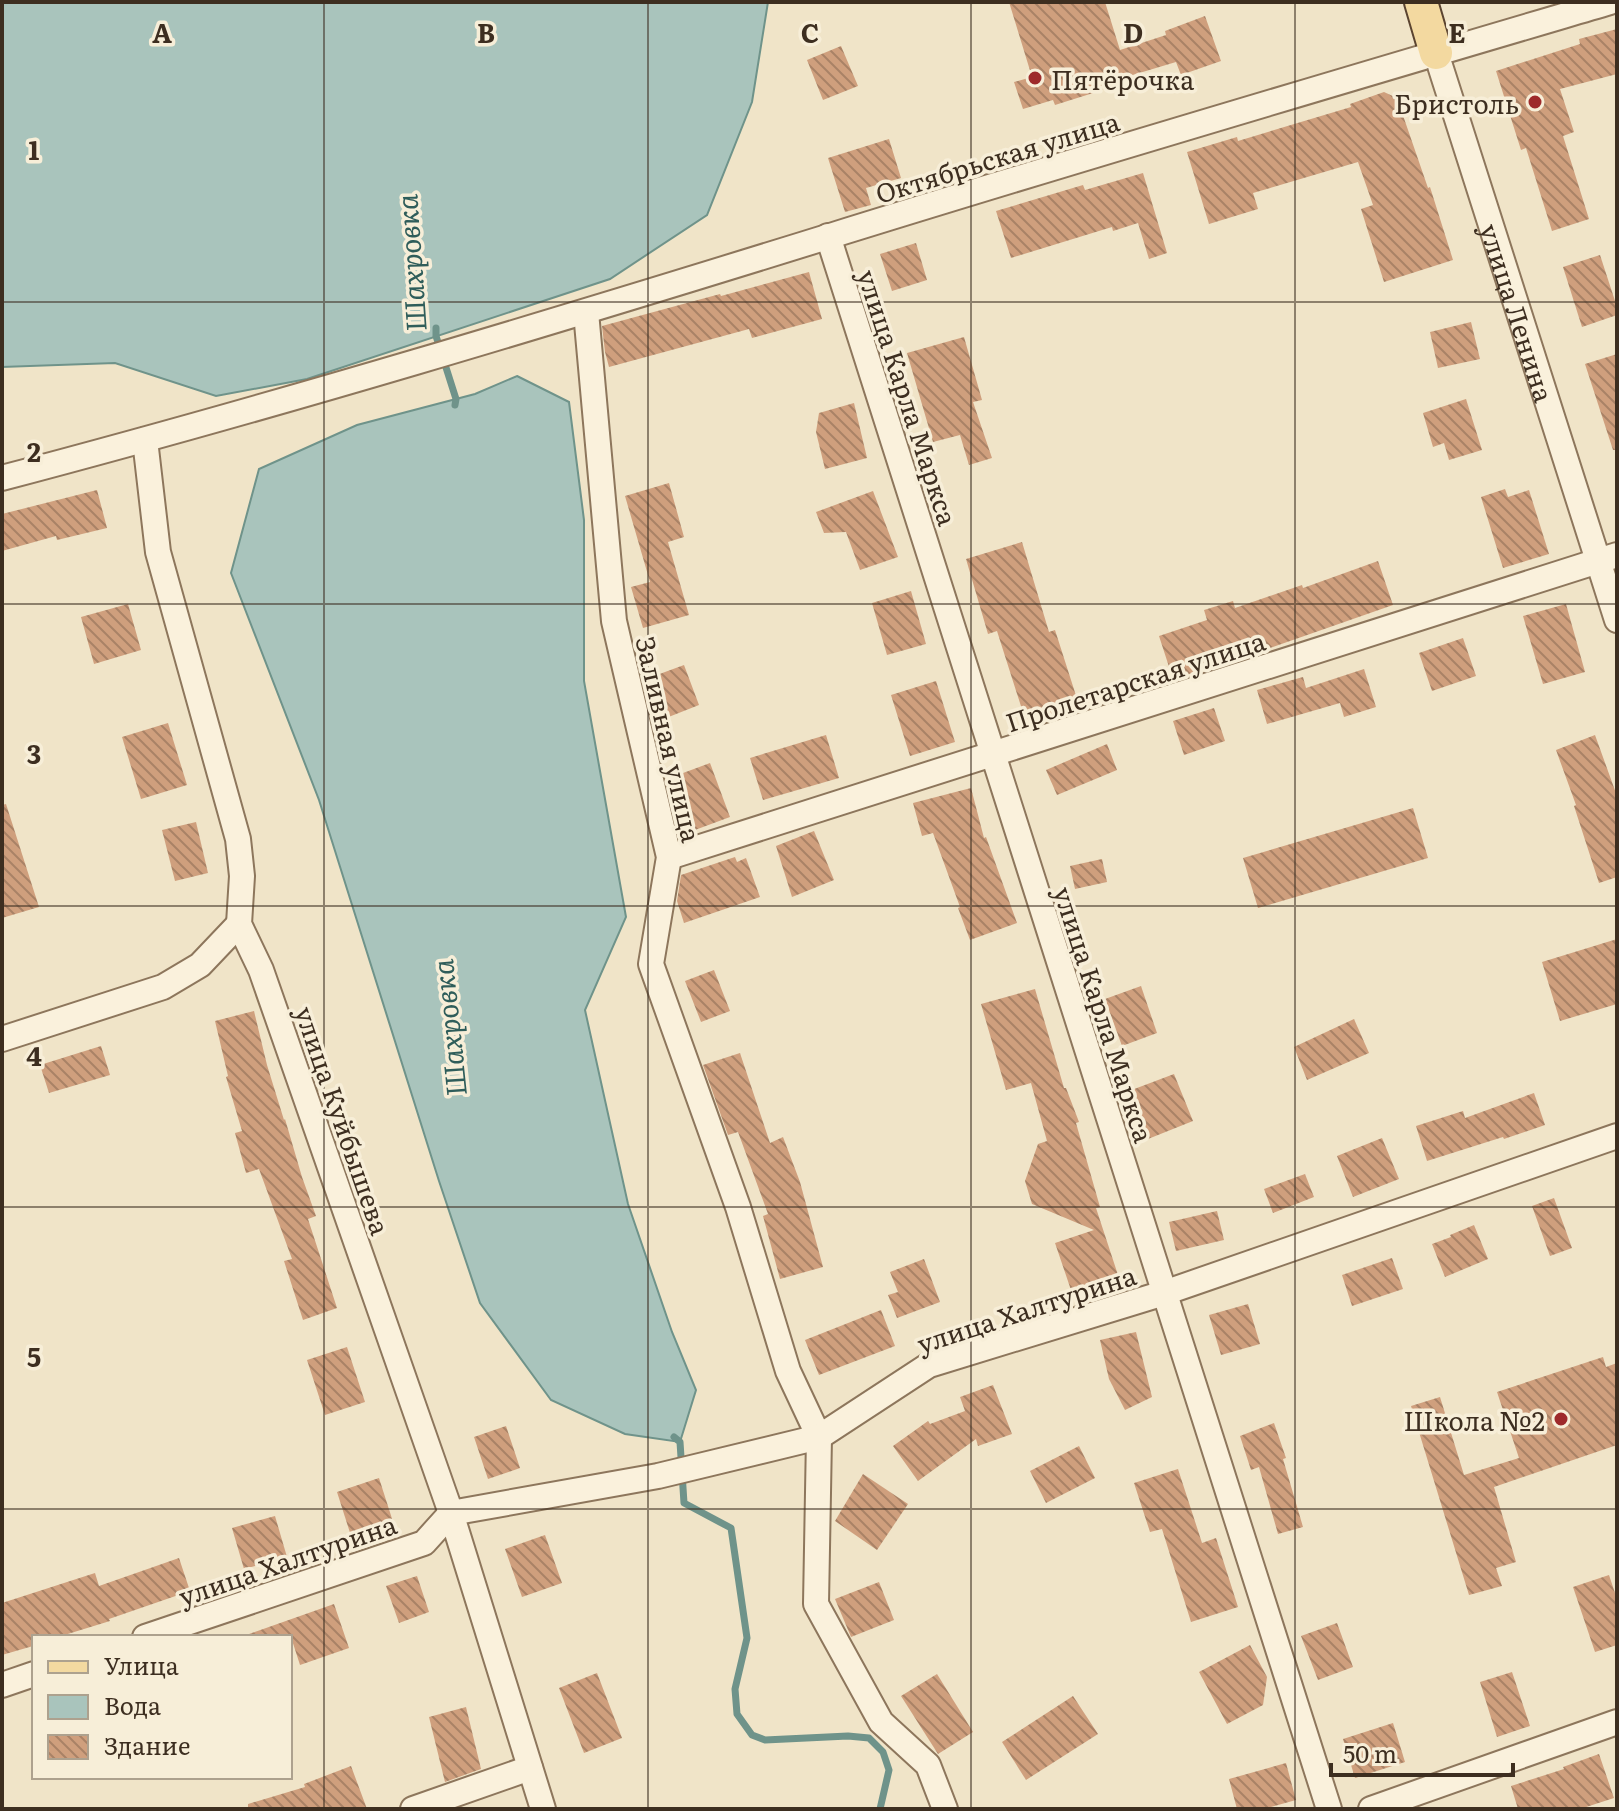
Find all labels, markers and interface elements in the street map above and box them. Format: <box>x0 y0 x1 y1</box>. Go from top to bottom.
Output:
text: A <box>152 12 172 51</box>
text: B <box>477 12 495 51</box>
text: C <box>801 12 819 51</box>
text: D <box>1123 12 1143 51</box>
text: E <box>1448 12 1466 51</box>
place label: Пятёрочка <box>1051 59 1194 98</box>
marker: Пятёрочка <box>1026 69 1044 87</box>
place label: Бристоль <box>1394 83 1519 122</box>
marker: Бристоль <box>1526 93 1544 111</box>
street label: Октябрьская улица <box>870 100 1124 212</box>
text: 1 <box>29 129 40 168</box>
water label: Шахровка <box>384 193 436 333</box>
street label: улица Ленина <box>1472 218 1565 406</box>
street label: улица Карла Маркса <box>849 264 969 530</box>
text: 2 <box>27 431 41 470</box>
street label: Пролетарская улица <box>1000 620 1270 740</box>
street label: Заливная улица <box>627 632 713 846</box>
text: 3 <box>27 733 41 772</box>
street label: улица Карла Маркса <box>1045 881 1165 1147</box>
water label: Шахровка <box>420 958 476 1098</box>
street label: улица Куйбышева <box>287 1000 401 1240</box>
text: 4 <box>26 1035 42 1074</box>
street label: улица Халтурина <box>911 1254 1141 1362</box>
text: 5 <box>27 1336 41 1375</box>
place label: Школа №2 <box>1403 1400 1545 1439</box>
marker: Школа №2 <box>1552 1410 1570 1428</box>
street label: улица Халтурина <box>173 1503 401 1615</box>
legend <box>32 1635 292 1779</box>
text: Улица <box>104 1647 179 1682</box>
text: Вода <box>104 1687 161 1722</box>
text: Здание <box>104 1727 190 1762</box>
scale bar <box>1331 1727 1513 1777</box>
text: 50 m <box>1343 1735 1397 1770</box>

